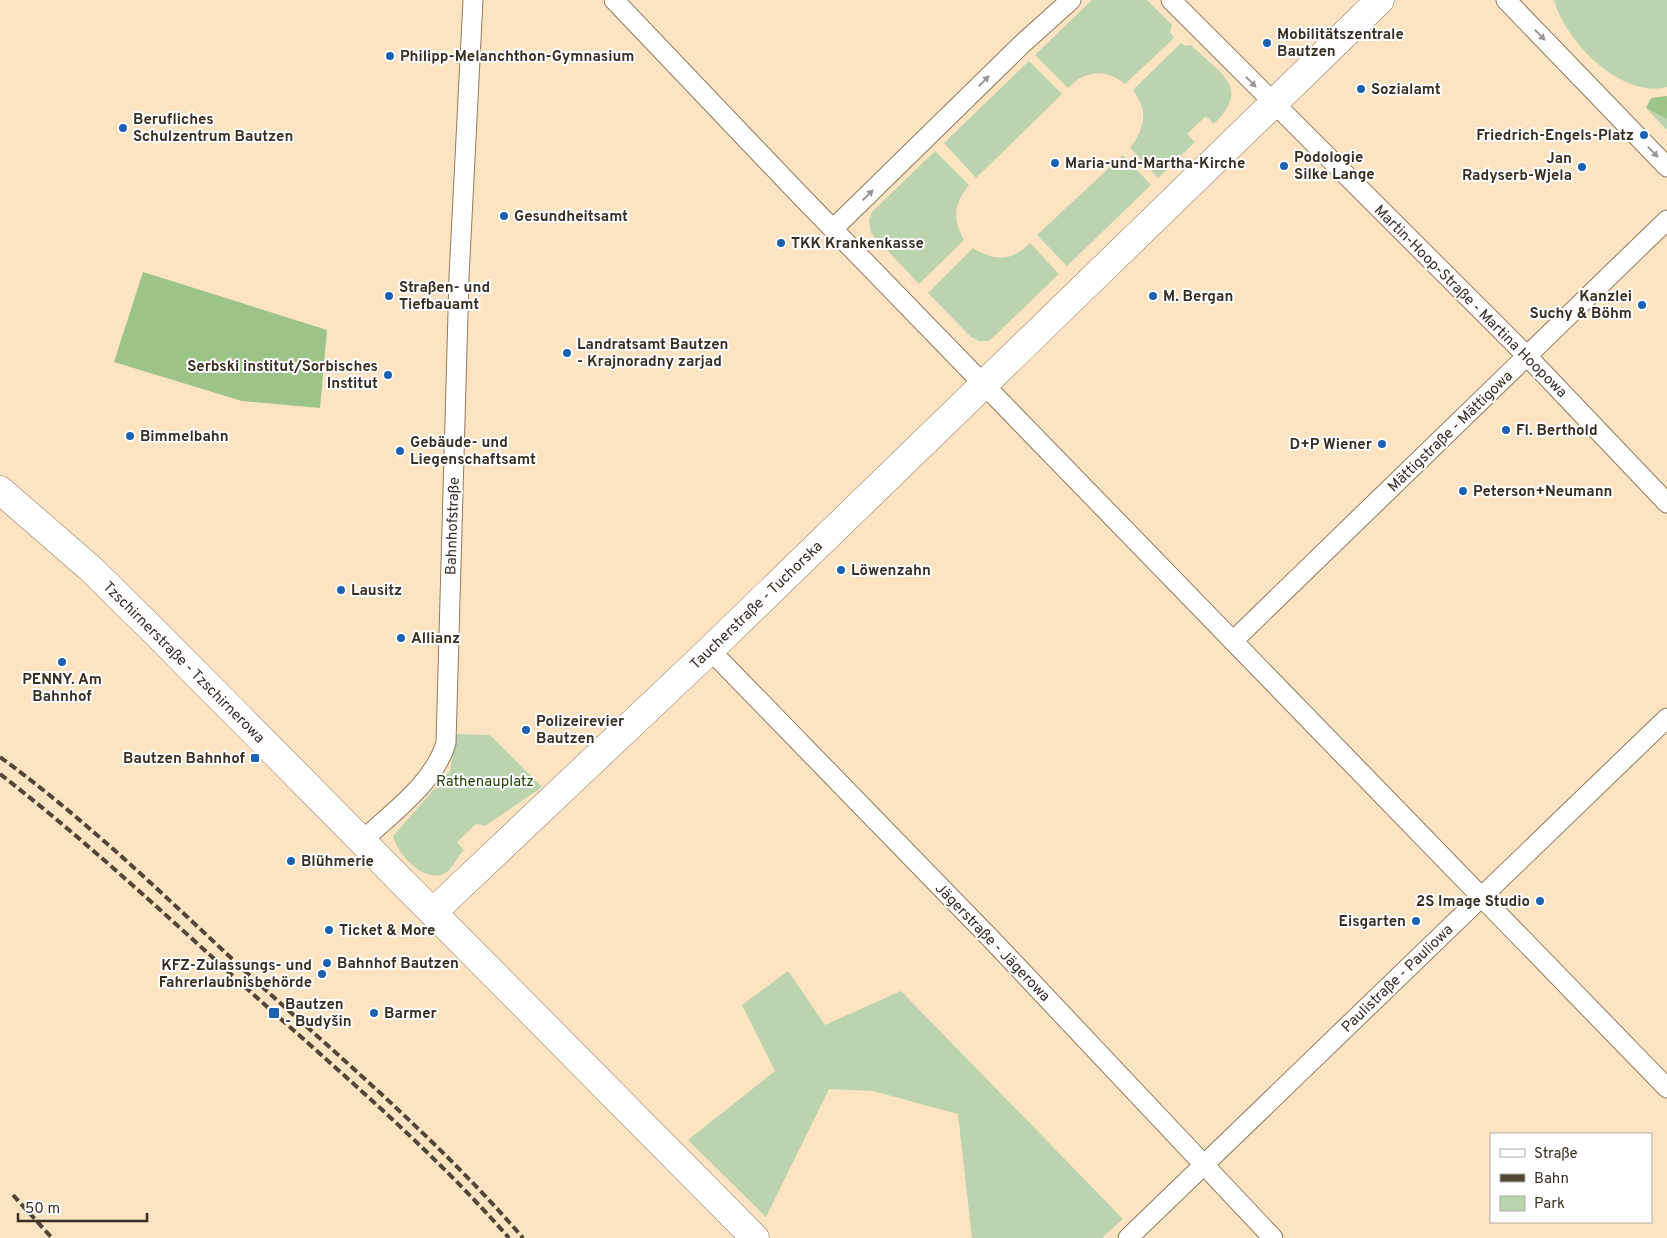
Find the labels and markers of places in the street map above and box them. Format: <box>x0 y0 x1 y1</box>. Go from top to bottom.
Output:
place label: Mobilitätszentrale Bautzen <box>1277 26 1404 62</box>
marker: Mobilitätszentrale Bautzen <box>1261 37 1273 49</box>
place label: Philipp-Melanchthon-Gymnasium <box>400 48 634 67</box>
marker: Philipp-Melanchthon-Gymnasium <box>384 50 396 62</box>
place label: Sozialamt <box>1371 81 1441 100</box>
marker: Sozialamt <box>1355 83 1367 95</box>
place label: Berufliches Schulzentrum Bautzen <box>133 111 293 147</box>
marker: Berufliches Schulzentrum Bautzen <box>117 122 129 134</box>
place label: Friedrich-Engels-Platz <box>1476 127 1634 146</box>
marker: Friedrich-Engels-Platz <box>1638 129 1650 141</box>
place label: Podologie Silke Lange <box>1294 149 1375 185</box>
place label: Jan Radyserb-Wjela <box>1462 150 1572 186</box>
place label: Maria-und-Martha-Kirche <box>1065 155 1245 174</box>
marker: Maria-und-Martha-Kirche <box>1049 157 1061 169</box>
marker: Podologie Silke Lange <box>1278 160 1290 172</box>
marker: Jan Radyserb-Wjela <box>1576 161 1588 173</box>
place label: Gesundheitsamt <box>514 208 628 227</box>
marker: Gesundheitsamt <box>498 210 510 222</box>
place label: TKK Krankenkasse <box>791 235 924 254</box>
marker: TKK Krankenkasse <box>775 237 787 249</box>
place label: Straßen- und Tiefbauamt <box>399 279 490 315</box>
place label: M. Bergan <box>1163 288 1233 307</box>
place label: Kanzlei Suchy & Böhm <box>1530 288 1632 324</box>
marker: Straßen- und Tiefbauamt <box>383 290 395 302</box>
marker: M. Bergan <box>1147 290 1159 302</box>
marker: Kanzlei Suchy & Böhm <box>1636 299 1648 311</box>
place label: Landratsamt Bautzen - Krajnoradny zarjad <box>577 336 729 372</box>
marker: Landratsamt Bautzen - Krajnoradny zarjad <box>561 347 573 359</box>
place label: Serbski institut/Sorbisches Institut <box>187 358 378 394</box>
marker: Serbski institut/Sorbisches Institut <box>382 369 394 381</box>
place label: Fl. Berthold <box>1516 422 1598 441</box>
marker: Fl. Berthold <box>1500 424 1512 436</box>
place label: Bimmelbahn <box>140 428 229 447</box>
marker: Bimmelbahn <box>124 430 136 442</box>
place label: Gebäude- und Liegenschaftsamt <box>410 434 536 470</box>
place label: D+P Wiener <box>1289 436 1373 455</box>
marker: D+P Wiener <box>1376 438 1388 450</box>
marker: Gebäude- und Liegenschaftsamt <box>394 445 406 457</box>
place label: Peterson+Neumann <box>1473 483 1613 502</box>
marker: Peterson+Neumann <box>1457 485 1469 497</box>
place label: Löwenzahn <box>851 562 931 581</box>
marker: Löwenzahn <box>835 564 847 576</box>
place label: Lausitz <box>351 582 402 601</box>
marker: Lausitz <box>335 584 347 596</box>
place label: Allianz <box>411 630 460 649</box>
marker: Allianz <box>395 632 407 644</box>
marker: PENNY. Am Bahnhof <box>56 656 68 668</box>
place label: PENNY. Am Bahnhof <box>22 671 102 707</box>
place label: Polizeirevier Bautzen <box>536 713 625 749</box>
marker: Polizeirevier Bautzen <box>520 724 532 736</box>
place label: Bautzen Bahnhof <box>123 750 246 769</box>
marker: Bautzen Bahnhof <box>249 752 261 764</box>
place label: Blühmerie <box>301 853 374 872</box>
marker: Blühmerie <box>285 855 297 867</box>
place label: 2S Image Studio <box>1416 893 1530 912</box>
marker: 2S Image Studio <box>1534 895 1546 907</box>
place label: Eisgarten <box>1339 913 1406 932</box>
marker: Eisgarten <box>1410 915 1422 927</box>
place label: Ticket & More <box>339 922 435 941</box>
marker: Ticket & More <box>323 924 335 936</box>
place label: Bahnhof Bautzen <box>337 955 459 974</box>
place label: KFZ-Zulassungs- und Fahrerlaubnisbehörde <box>159 957 312 993</box>
marker: Bahnhof Bautzen <box>321 957 333 969</box>
marker: KFZ-Zulassungs- und Fahrerlaubnisbehörde <box>316 968 328 980</box>
place label: Bautzen - Budyšin <box>285 996 352 1032</box>
place label: Barmer <box>384 1005 438 1024</box>
marker: Bautzen - Budyšin <box>267 1006 281 1020</box>
marker: Barmer <box>368 1007 380 1019</box>

